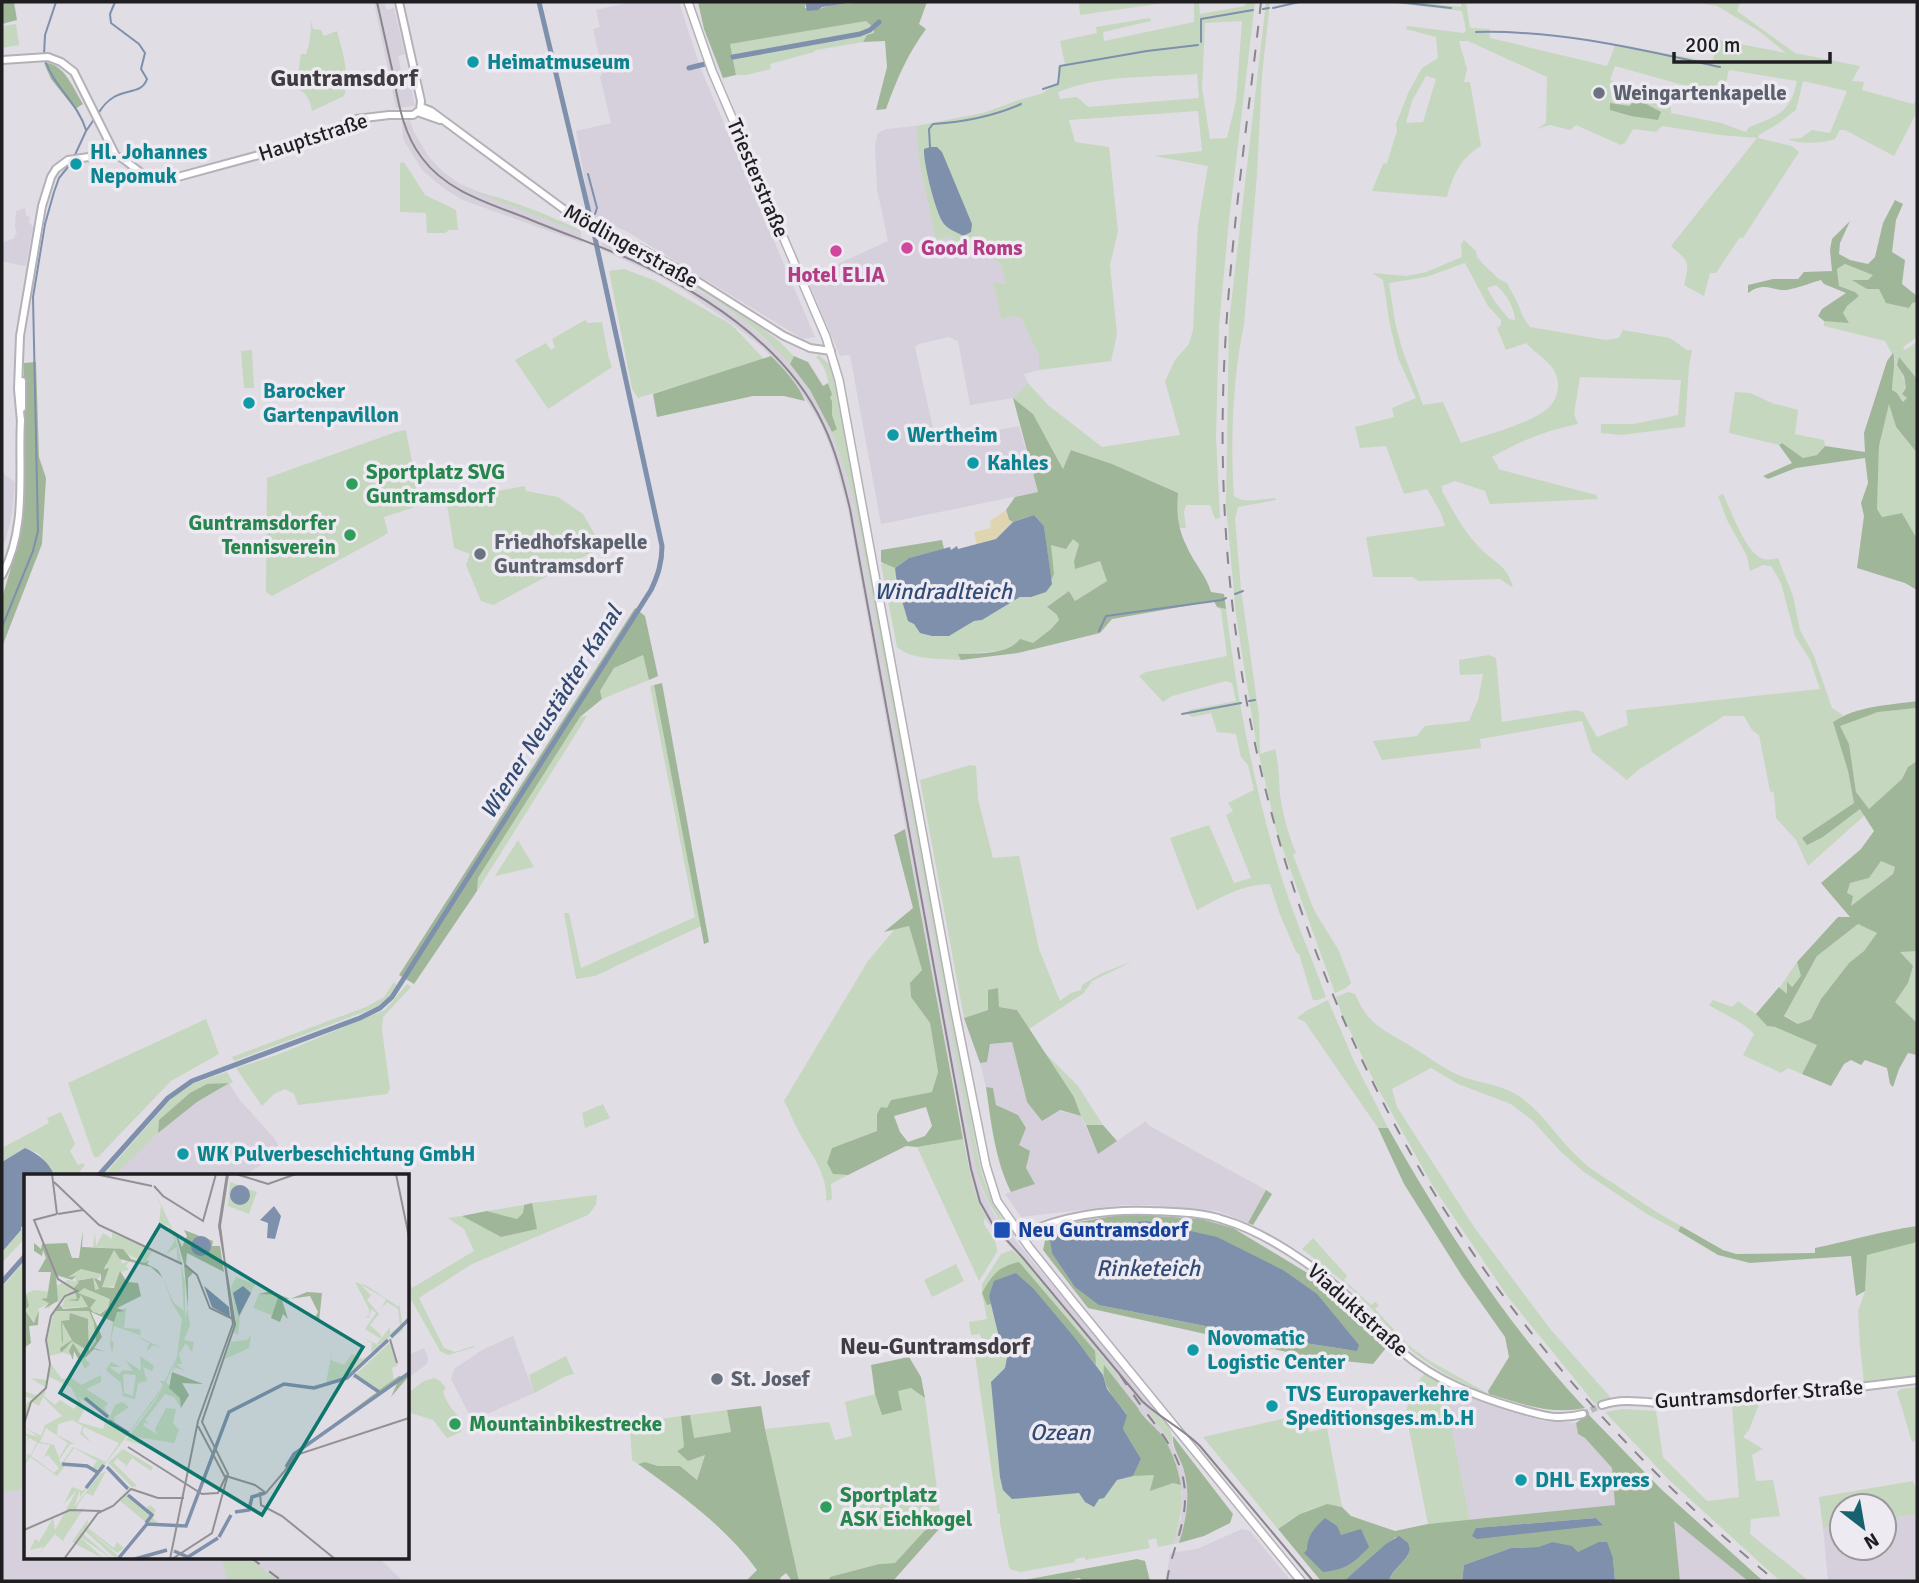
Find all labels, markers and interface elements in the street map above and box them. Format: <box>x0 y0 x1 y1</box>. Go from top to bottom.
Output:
scale bar <box>1674 21 1830 65</box>
text: 200 m <box>1685 32 1740 58</box>
place label: Heimatmuseum <box>487 49 630 75</box>
marker: Heimatmuseum <box>465 54 481 70</box>
district label: Guntramsdorf <box>270 63 419 93</box>
place label: Weingartenkapelle <box>1613 80 1787 106</box>
marker: Weingartenkapelle <box>1591 85 1607 101</box>
street label: Hauptstraße <box>255 107 371 167</box>
street label: Triesterstraße <box>721 115 795 241</box>
place label: Hl. Johannes Nepomuk <box>90 139 207 189</box>
marker: Hl. Johannes Nepomuk <box>68 156 84 172</box>
street label: Mödlingerstraße <box>559 198 703 294</box>
place label: Good Roms <box>921 235 1022 261</box>
marker: Good Roms <box>899 240 915 256</box>
marker: Hotel ELIA <box>828 243 844 259</box>
place label: Hotel ELIA <box>787 262 885 288</box>
place label: Barocker Gartenpavillon <box>263 378 399 428</box>
marker: Barocker Gartenpavillon <box>241 395 257 411</box>
place label: Wertheim <box>907 422 998 448</box>
marker: Wertheim <box>885 427 901 443</box>
place label: Kahles <box>987 450 1048 476</box>
marker: Kahles <box>965 455 981 471</box>
place label: Sportplatz SVG Guntramsdorf <box>366 459 505 509</box>
marker: Sportplatz SVG Guntramsdorf <box>344 476 360 492</box>
place label: Guntramsdorfer Tennisverein <box>189 510 337 560</box>
marker: Guntramsdorfer Tennisverein <box>342 527 358 543</box>
place label: Friedhofskapelle Guntramsdorf <box>494 529 647 579</box>
marker: Friedhofskapelle Guntramsdorf <box>472 546 488 562</box>
water label: Windradlteich <box>874 577 1013 606</box>
water label: Wiener Neustädter Kanal <box>474 598 630 824</box>
place label: WK Pulverbeschichtung GmbH <box>197 1141 475 1167</box>
marker: WK Pulverbeschichtung GmbH <box>175 1146 191 1162</box>
inset map <box>24 1174 410 1558</box>
place label: Neu Guntramsdorf <box>1018 1217 1189 1243</box>
marker: Neu Guntramsdorf <box>992 1220 1012 1240</box>
water label: Rinketeich <box>1096 1254 1202 1283</box>
street label: Viaduktstraße <box>1302 1258 1414 1362</box>
place label: Novomatic Logistic Center <box>1207 1325 1346 1375</box>
district label: Neu-Guntramsdorf <box>840 1332 1032 1361</box>
marker: Novomatic Logistic Center <box>1185 1342 1201 1358</box>
place label: St. Josef <box>731 1366 811 1392</box>
marker: St. Josef <box>709 1371 725 1387</box>
street label: Guntramsdorfer Straße <box>1654 1374 1864 1414</box>
place label: TVS Europaverkehre Speditionsges.m.b.H <box>1286 1381 1474 1431</box>
marker: TVS Europaverkehre Speditionsges.m.b.H <box>1264 1398 1280 1414</box>
place label: Mountainbikestrecke <box>469 1411 662 1437</box>
marker: Mountainbikestrecke <box>447 1416 463 1432</box>
water label: Ozean <box>1030 1418 1092 1447</box>
place label: DHL Express <box>1535 1467 1650 1493</box>
marker: DHL Express <box>1513 1472 1529 1488</box>
place label: Sportplatz ASK Eichkogel <box>840 1482 973 1532</box>
north arrow <box>1828 1492 1898 1562</box>
marker: Sportplatz ASK Eichkogel <box>818 1499 834 1515</box>
text: N <box>1859 1527 1883 1554</box>

